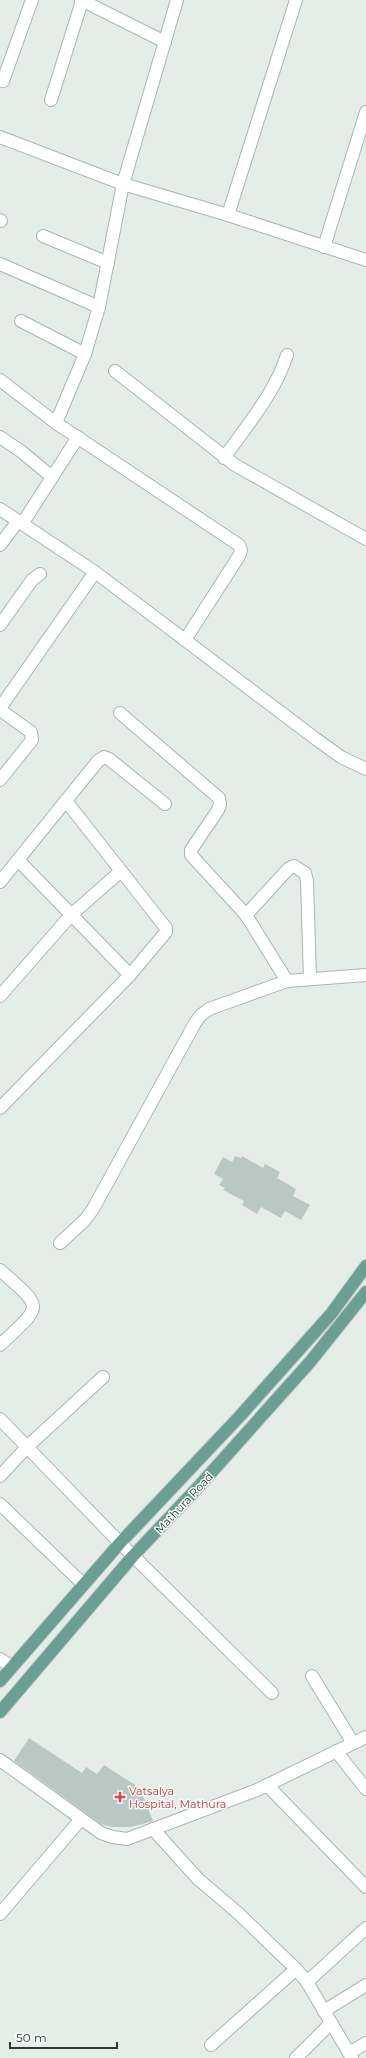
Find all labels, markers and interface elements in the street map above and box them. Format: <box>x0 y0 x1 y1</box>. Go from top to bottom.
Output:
street label: Mathura Road <box>152 1470 216 1536</box>
place label: Vatsalya Hospital, Mathura <box>129 1784 226 1811</box>
marker: Vatsalya Hospital, Mathura <box>114 1791 126 1803</box>
scale bar <box>10 2024 117 2050</box>
text: 50 m <box>16 2030 47 2045</box>

